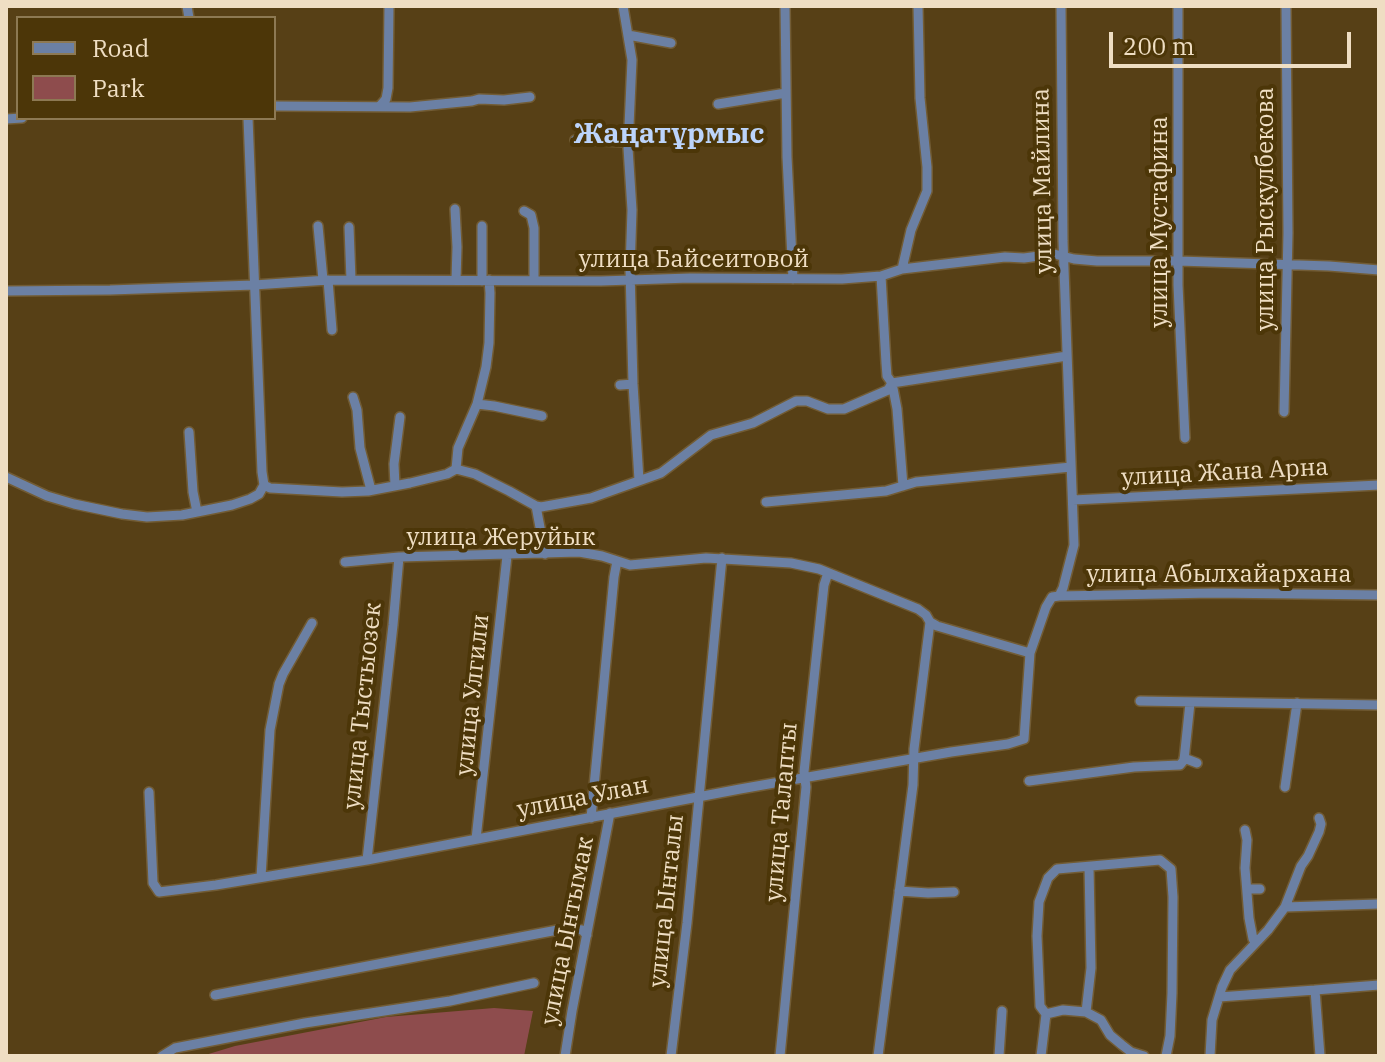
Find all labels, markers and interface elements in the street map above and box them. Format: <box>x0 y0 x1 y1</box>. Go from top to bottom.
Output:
legend <box>16 16 276 120</box>
scale bar <box>1113 16 1355 66</box>
text: 200 m <box>1123 30 1195 62</box>
text: Road <box>92 32 149 64</box>
text: Park <box>92 72 144 104</box>
street label: улица Рыскулбекова <box>1252 87 1280 331</box>
street label: улица Майлина <box>1027 88 1059 274</box>
street label: улица Мустафина <box>1146 116 1174 328</box>
district label: Жаңатұрмыс <box>573 118 765 152</box>
street label: улица Байсеитовой <box>579 246 809 274</box>
street label: улица Жана Арна <box>1121 453 1329 493</box>
street label: улица Жеруйык <box>407 524 595 552</box>
street label: улица Абылхайархана <box>1086 561 1352 589</box>
street label: улица Тыстыозек <box>338 601 388 811</box>
street label: улица Улгили <box>450 613 496 777</box>
street label: улица Талапты <box>760 721 804 903</box>
street label: улица Улан <box>515 771 651 825</box>
street label: улица Ынталы <box>644 813 690 989</box>
street label: улица Ынтымак <box>536 834 600 1028</box>

